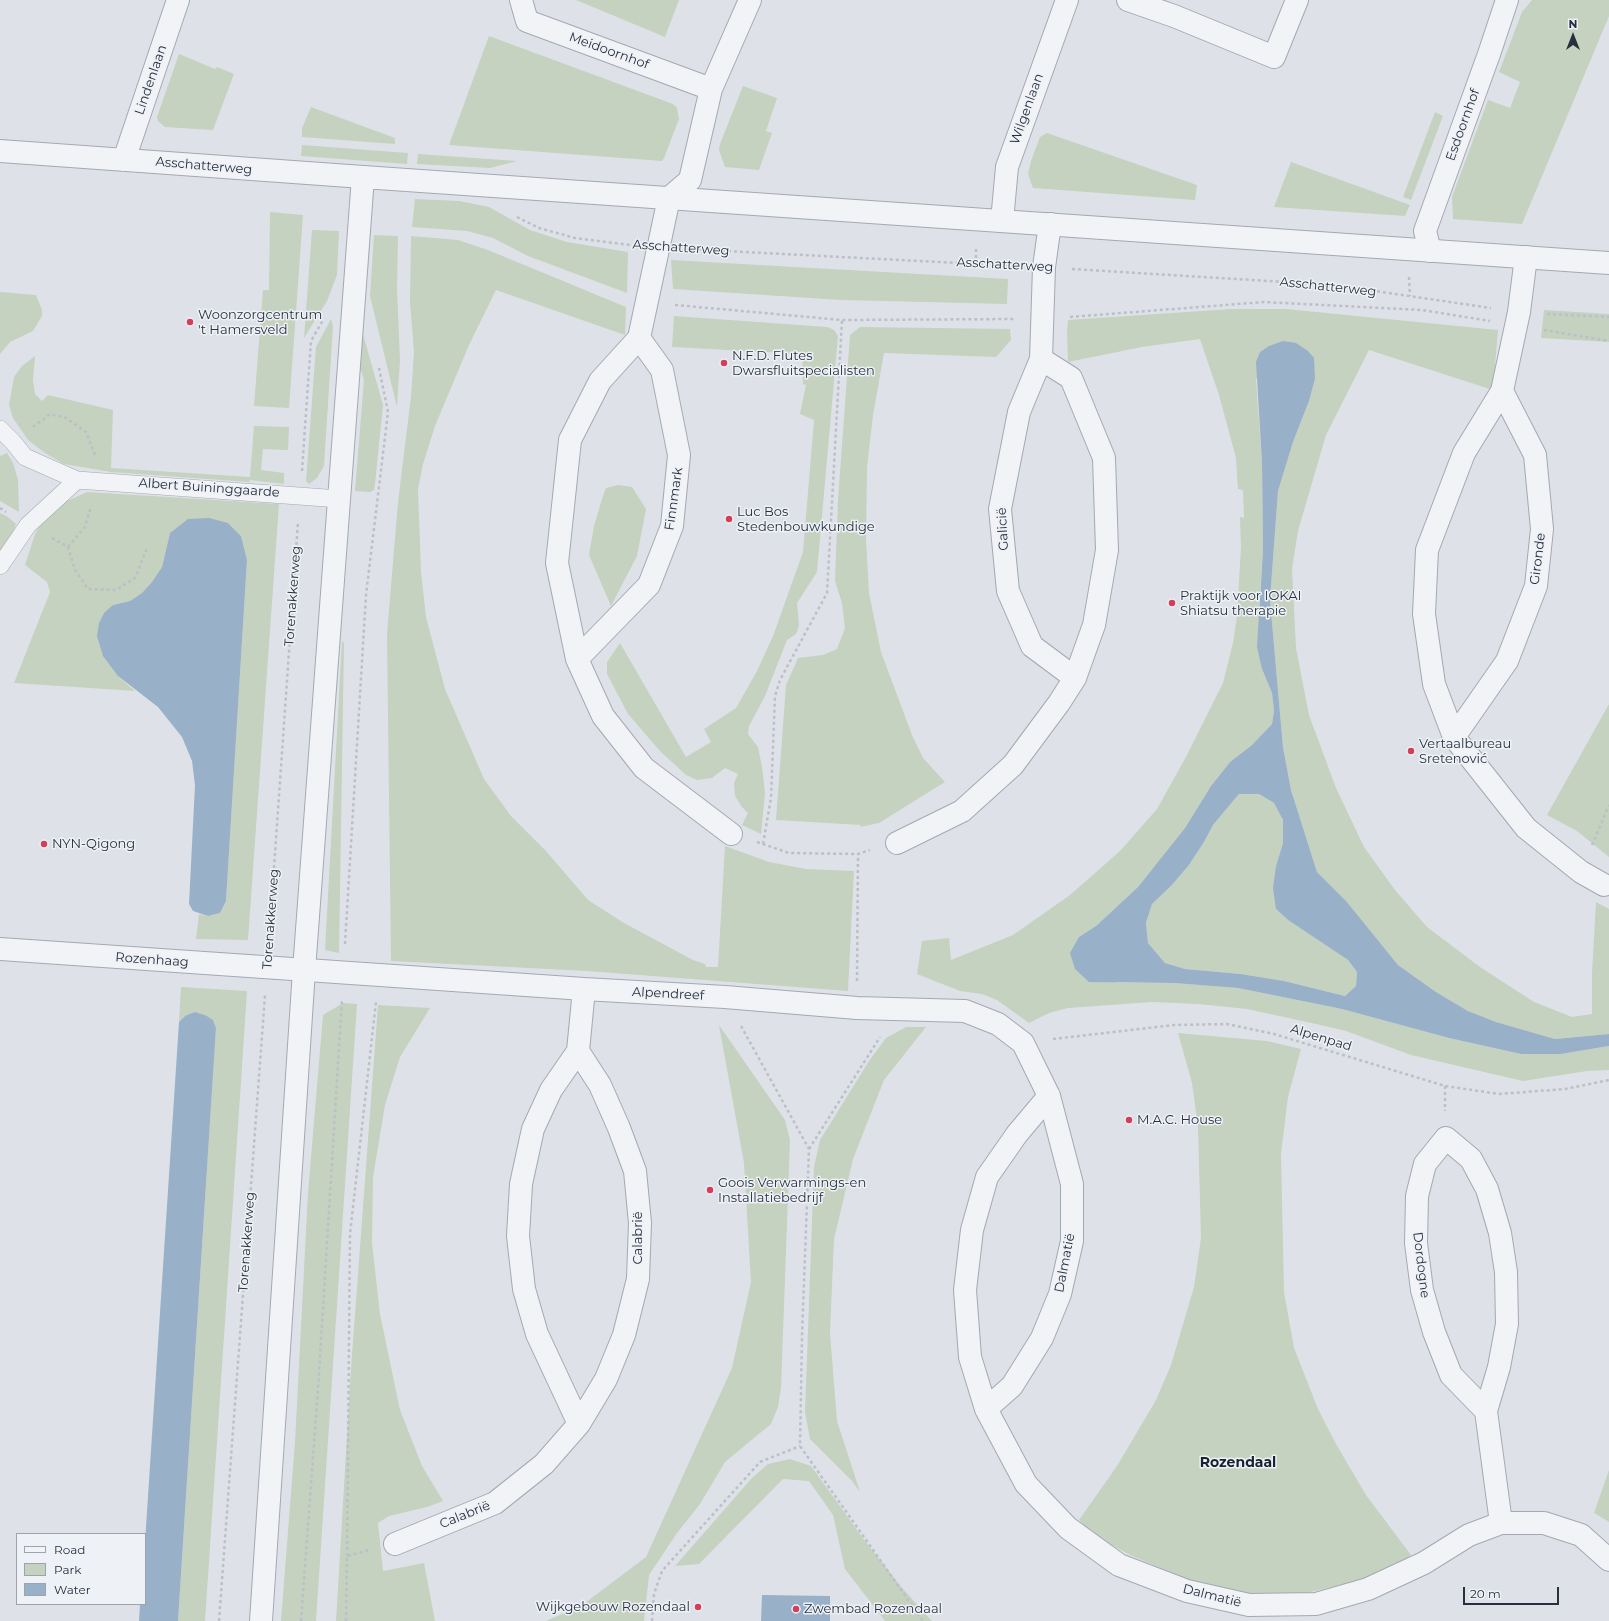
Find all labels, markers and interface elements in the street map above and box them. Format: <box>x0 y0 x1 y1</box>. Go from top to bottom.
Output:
north arrow <box>1553 16 1593 56</box>
text: N <box>1569 17 1577 31</box>
street label: Meidoornhof <box>567 29 651 73</box>
street label: Lindenlaan <box>132 43 170 117</box>
street label: Wilgenlaan <box>1007 71 1047 147</box>
street label: Esdoornhof <box>1443 87 1483 163</box>
street label: Asschatterweg <box>155 154 253 178</box>
street label: Asschatterweg <box>632 237 730 259</box>
street label: Asschatterweg <box>956 255 1054 275</box>
street label: Asschatterweg <box>1279 274 1377 300</box>
place label: Woonzorgcentrum 't Hamersveld <box>198 307 322 338</box>
marker: Woonzorgcentrum 't Hamersveld <box>185 317 195 327</box>
place label: N.F.D. Flutes Dwarsfluitspecialisten <box>732 348 875 379</box>
marker: N.F.D. Flutes Dwarsfluitspecialisten <box>719 358 729 368</box>
street label: Finnmark <box>662 466 686 532</box>
street label: Albert Buininggaarde <box>138 475 280 501</box>
place label: Luc Bos Stedenbouwkundige <box>737 504 875 535</box>
street label: Galicië <box>994 507 1012 551</box>
marker: Luc Bos Stedenbouwkundige <box>724 514 734 524</box>
street label: Gironde <box>1527 532 1549 586</box>
street label: Torenakkerweg <box>282 545 304 647</box>
place label: Praktijk voor IOKAI Shiatsu therapie <box>1180 588 1301 619</box>
marker: Praktijk voor IOKAI Shiatsu therapie <box>1167 598 1177 608</box>
place label: Vertaalbureau Sretenović <box>1419 736 1511 767</box>
marker: Vertaalbureau Sretenović <box>1406 746 1416 756</box>
place label: NYN-Qigong <box>52 836 135 852</box>
marker: NYN-Qigong <box>39 839 49 849</box>
street label: Torenakkerweg <box>260 868 282 970</box>
street label: Rozenhaag <box>115 950 189 970</box>
street label: Alpendreef <box>632 984 704 1004</box>
street label: Alpenpad <box>1288 1021 1354 1055</box>
place label: M.A.C. House <box>1137 1112 1222 1128</box>
marker: M.A.C. House <box>1124 1115 1134 1125</box>
place label: Goois Verwarmings-en Installatiebedrijf <box>718 1175 866 1206</box>
marker: Goois Verwarmings-en Installatiebedrijf <box>705 1185 715 1195</box>
street label: Torenakkerweg <box>236 1191 258 1293</box>
street label: Calabrië <box>630 1211 646 1265</box>
street label: Dordogne <box>1409 1231 1433 1299</box>
street label: Dalmatië <box>1052 1232 1078 1294</box>
district label: Rozendaal <box>1200 1455 1276 1471</box>
street label: Calabrië <box>437 1498 493 1532</box>
legend <box>16 1533 146 1605</box>
text: Road <box>54 1542 85 1557</box>
text: Park <box>54 1562 81 1577</box>
scale bar <box>1465 1579 1561 1605</box>
street label: Dalmatië <box>1181 1581 1243 1611</box>
text: Water <box>54 1582 90 1597</box>
text: 20 m <box>1470 1586 1501 1601</box>
place label: Wijkgebouw Rozendaal <box>536 1599 690 1615</box>
place label: Zwembad Rozendaal <box>804 1601 942 1617</box>
marker: Wijkgebouw Rozendaal <box>693 1602 703 1612</box>
marker: Zwembad Rozendaal <box>791 1604 801 1614</box>

